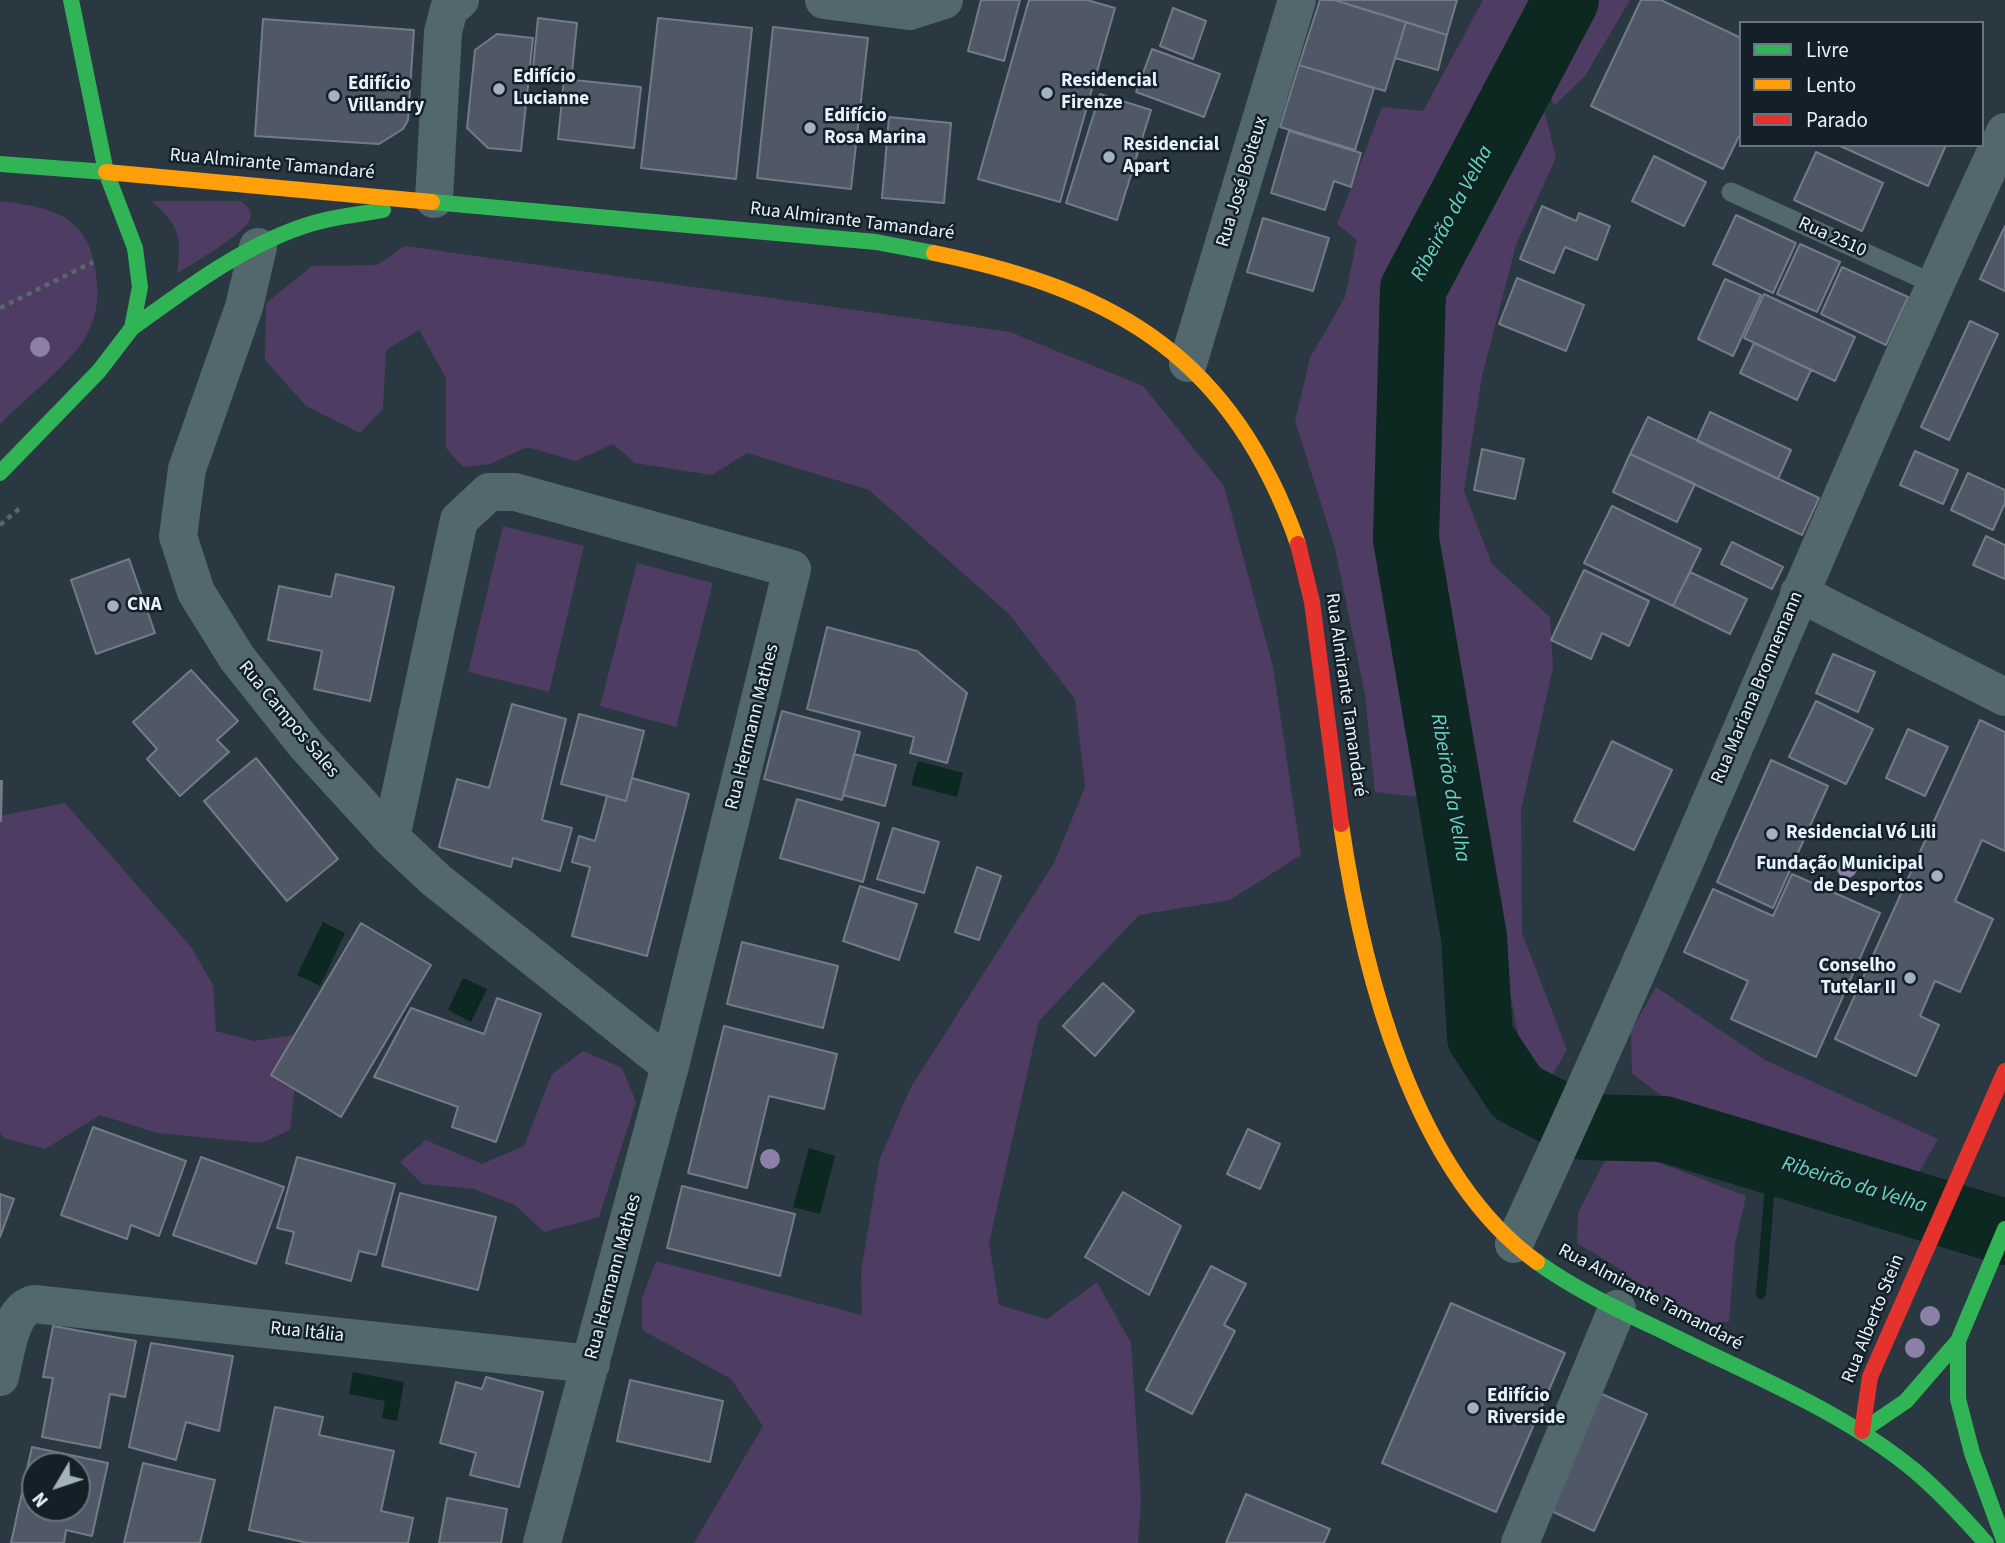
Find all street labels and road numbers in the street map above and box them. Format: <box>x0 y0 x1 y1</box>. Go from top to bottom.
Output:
street label: Rua José Boiteux <box>1212 114 1274 250</box>
street label: Rua Almirante Tamandaré <box>169 145 375 185</box>
street label: Rua Almirante Tamandaré <box>749 198 955 246</box>
street label: Rua 2510 <box>1794 213 1870 263</box>
street label: Rua Mariana Bronnemann <box>1707 588 1809 788</box>
street label: Rua Almirante Tamandaré <box>1319 592 1371 798</box>
street label: Rua Hermann Mathes <box>721 642 785 812</box>
street label: Rua Campos Sales <box>233 657 343 783</box>
street label: Rua Hermann Mathes <box>581 1192 647 1362</box>
street label: Rua Almirante Tamandaré <box>1554 1240 1746 1356</box>
street label: Rua Alberto Stein <box>1838 1251 1910 1387</box>
street label: Rua Itália <box>269 1318 345 1348</box>

